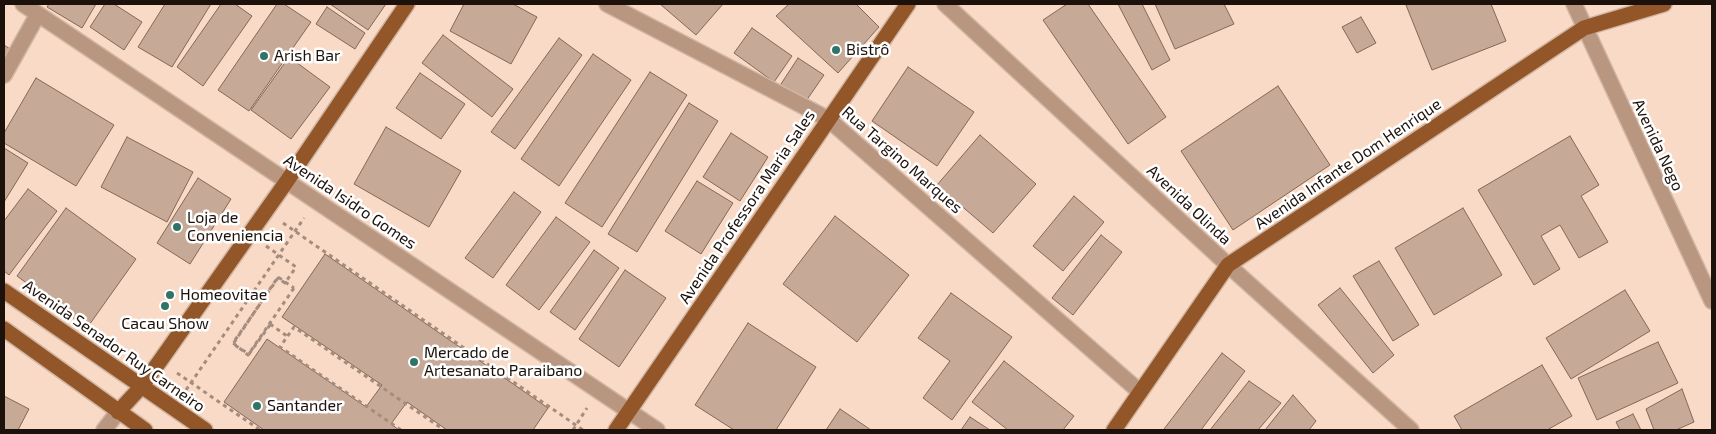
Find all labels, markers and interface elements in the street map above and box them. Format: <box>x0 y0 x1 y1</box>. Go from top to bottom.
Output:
place label: Bistrô <box>846 40 889 60</box>
marker: Bistrô <box>830 44 842 56</box>
place label: Arish Bar <box>274 46 340 66</box>
marker: Arish Bar <box>258 50 270 62</box>
street label: Avenida Infante Dom Henrique <box>1251 94 1445 234</box>
street label: Avenida Nego <box>1628 96 1688 194</box>
street label: Rua Targino Marques <box>838 103 966 217</box>
street label: Avenida Professora Maria Sales <box>675 106 819 308</box>
street label: Avenida Isidro Gomes <box>280 151 420 253</box>
street label: Avenida Olinda <box>1143 161 1235 249</box>
place label: Loja de Conveniencia <box>187 208 283 246</box>
marker: Loja de Conveniencia <box>171 221 183 233</box>
street label: Avenida Senador Ruy Carneiro <box>19 276 209 416</box>
place label: Homeovitae <box>180 285 267 305</box>
marker: Homeovitae <box>164 289 176 301</box>
marker: Cacau Show <box>159 300 171 312</box>
place label: Cacau Show <box>121 314 209 334</box>
place label: Mercado de Artesanato Paraibano <box>424 343 582 381</box>
marker: Mercado de Artesanato Paraibano <box>408 356 420 368</box>
place label: Santander <box>267 396 342 416</box>
marker: Santander <box>251 400 263 412</box>

